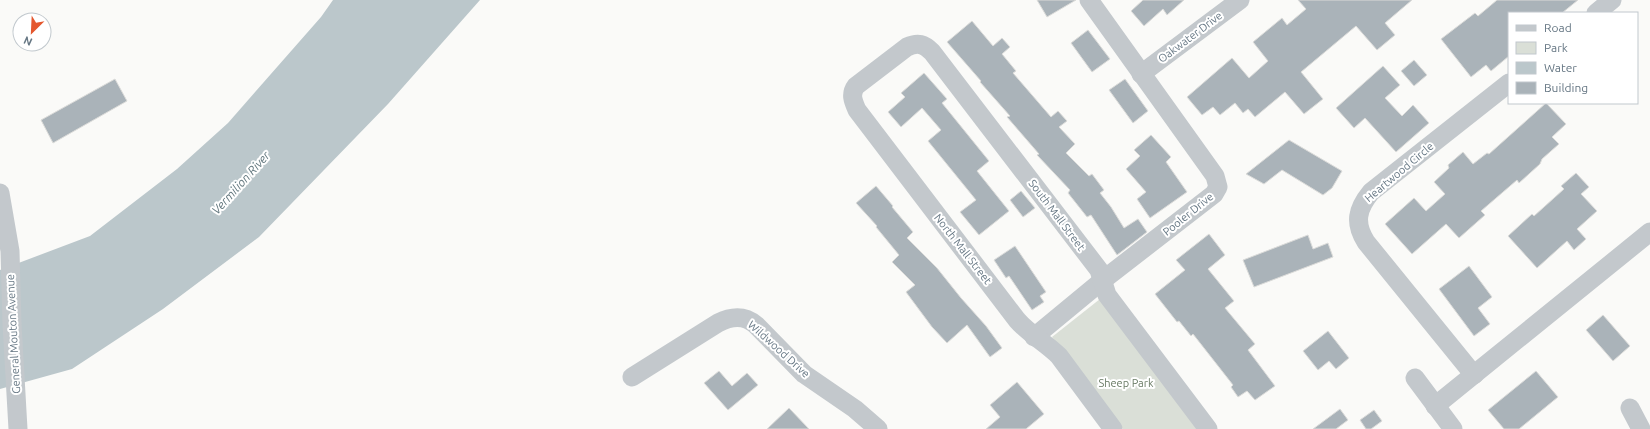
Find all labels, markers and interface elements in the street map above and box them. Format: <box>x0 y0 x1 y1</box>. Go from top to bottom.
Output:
street label: Oakwater Drive <box>1156 9 1224 65</box>
north arrow <box>12 12 52 52</box>
legend <box>1508 12 1638 104</box>
text: Road <box>1544 21 1572 34</box>
text: N <box>22 34 34 48</box>
text: Park <box>1544 41 1568 54</box>
text: Water <box>1544 61 1577 74</box>
text: Building <box>1544 81 1588 94</box>
street label: Heartwood Circle <box>1362 140 1436 204</box>
water label: Vermilion River <box>209 148 272 217</box>
street label: South Mall Street <box>1026 177 1088 253</box>
street label: Pooler Drive <box>1161 190 1215 238</box>
street label: North Mall Street <box>932 212 995 287</box>
street label: General Mouton Avenue <box>4 274 22 394</box>
street label: Wildwood Drive <box>746 318 812 380</box>
park label: Sheep Park <box>1099 377 1154 389</box>

